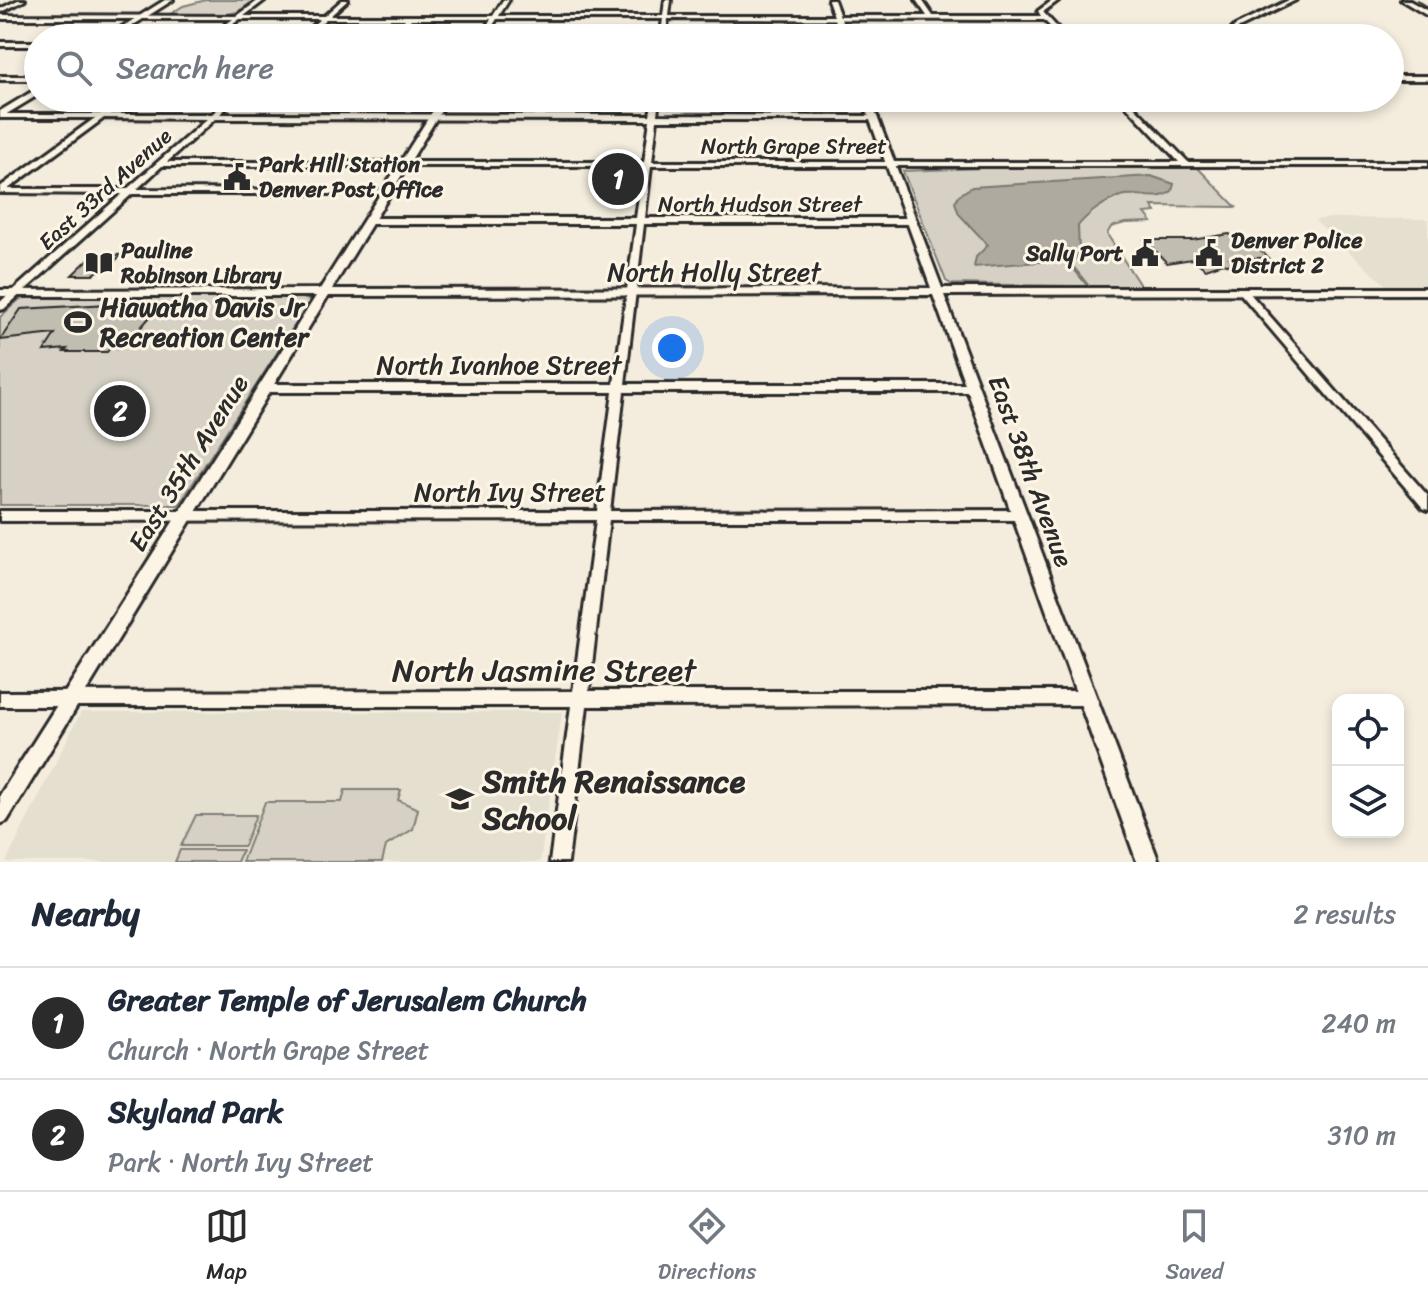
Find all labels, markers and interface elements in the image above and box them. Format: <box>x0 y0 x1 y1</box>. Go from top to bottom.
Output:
search box <box>24 24 1404 112</box>
text: Search here <box>116 41 274 95</box>
icon: search <box>52 46 96 90</box>
street label: East 33rd Avenue <box>29 118 181 260</box>
street label: North Grape Street <box>701 127 887 166</box>
place label: Park Hill Station Denver Post Office <box>259 145 444 209</box>
pin: 1 <box>592 149 644 209</box>
public building icon: Park Hill Station Denver Post Office <box>222 162 252 192</box>
street label: North Hudson Street <box>658 185 863 224</box>
place label: Denver Police District 2 <box>1231 221 1363 285</box>
place label: Pauline Robinson Library <box>120 231 282 295</box>
place label: Sally Port <box>1025 234 1123 273</box>
public building icon: Sally Port <box>1130 238 1160 268</box>
public building icon: Denver Police District 2 <box>1194 238 1224 268</box>
library icon: Pauline Robinson Library <box>84 248 114 278</box>
street label: North Holly Street <box>607 249 822 295</box>
place label: Hiawatha Davis Jr Recreation Center <box>99 284 310 360</box>
sports icon: Hiawatha Davis Jr Recreation Center <box>63 307 93 337</box>
your location <box>652 328 692 368</box>
street label: North Ivanhoe Street <box>377 342 623 388</box>
street label: East 35th Avenue <box>115 365 261 561</box>
street label: East 38th Avenue <box>975 368 1087 574</box>
pin: 2 <box>94 381 146 441</box>
street label: North Ivy Street <box>414 469 606 515</box>
street label: North Jasmine Street <box>392 642 697 699</box>
map controls <box>1332 694 1404 838</box>
button: locate <box>1332 694 1404 766</box>
place label: Smith Renaissance School <box>481 753 746 847</box>
button: layers <box>1332 766 1404 838</box>
school or university icon: Smith Renaissance School <box>445 784 475 814</box>
text: Nearby <box>32 884 140 944</box>
text: 2 results <box>1294 891 1396 937</box>
text: Greater Temple of Jerusalem Church <box>108 973 587 1027</box>
text: 1 <box>52 1000 64 1046</box>
text: 240 m <box>1322 1000 1396 1046</box>
text: Church · North Grape Street <box>108 1027 429 1073</box>
text: Skyland Park <box>108 1085 283 1139</box>
text: 2 <box>50 1112 66 1158</box>
text: 310 m <box>1327 1112 1396 1158</box>
text: Park · North Ivy Street <box>108 1139 374 1185</box>
tab: Map <box>205 1204 249 1291</box>
tab: Directions <box>658 1204 756 1291</box>
tab: Saved <box>1165 1204 1223 1291</box>

